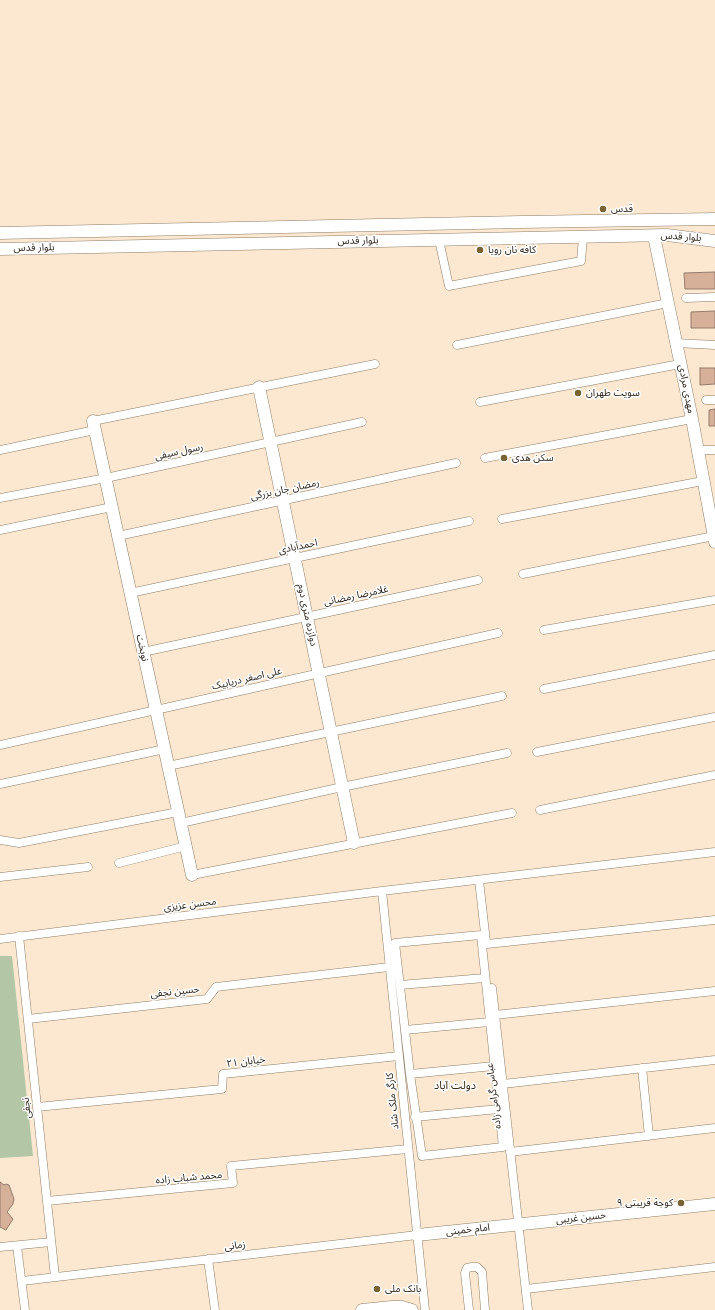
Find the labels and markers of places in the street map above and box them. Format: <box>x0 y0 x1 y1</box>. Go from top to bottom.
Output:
place label: قدس <box>611 203 633 215</box>
marker: قدس <box>598 204 608 214</box>
place label: کافه نان رویا <box>488 244 536 256</box>
marker: کافه نان رویا <box>475 245 485 255</box>
place label: سويت طهران <box>586 387 640 399</box>
marker: سويت طهران <box>573 388 583 398</box>
place label: سكن هدى <box>512 452 553 464</box>
marker: سكن هدى <box>499 453 509 463</box>
place label: ۹ کوجة قریبتی <box>617 1197 673 1209</box>
marker: ۹ کوجة قریبتی <box>676 1198 686 1208</box>
place label: بانک ملی <box>385 1283 421 1295</box>
marker: بانک ملی <box>372 1284 382 1294</box>

